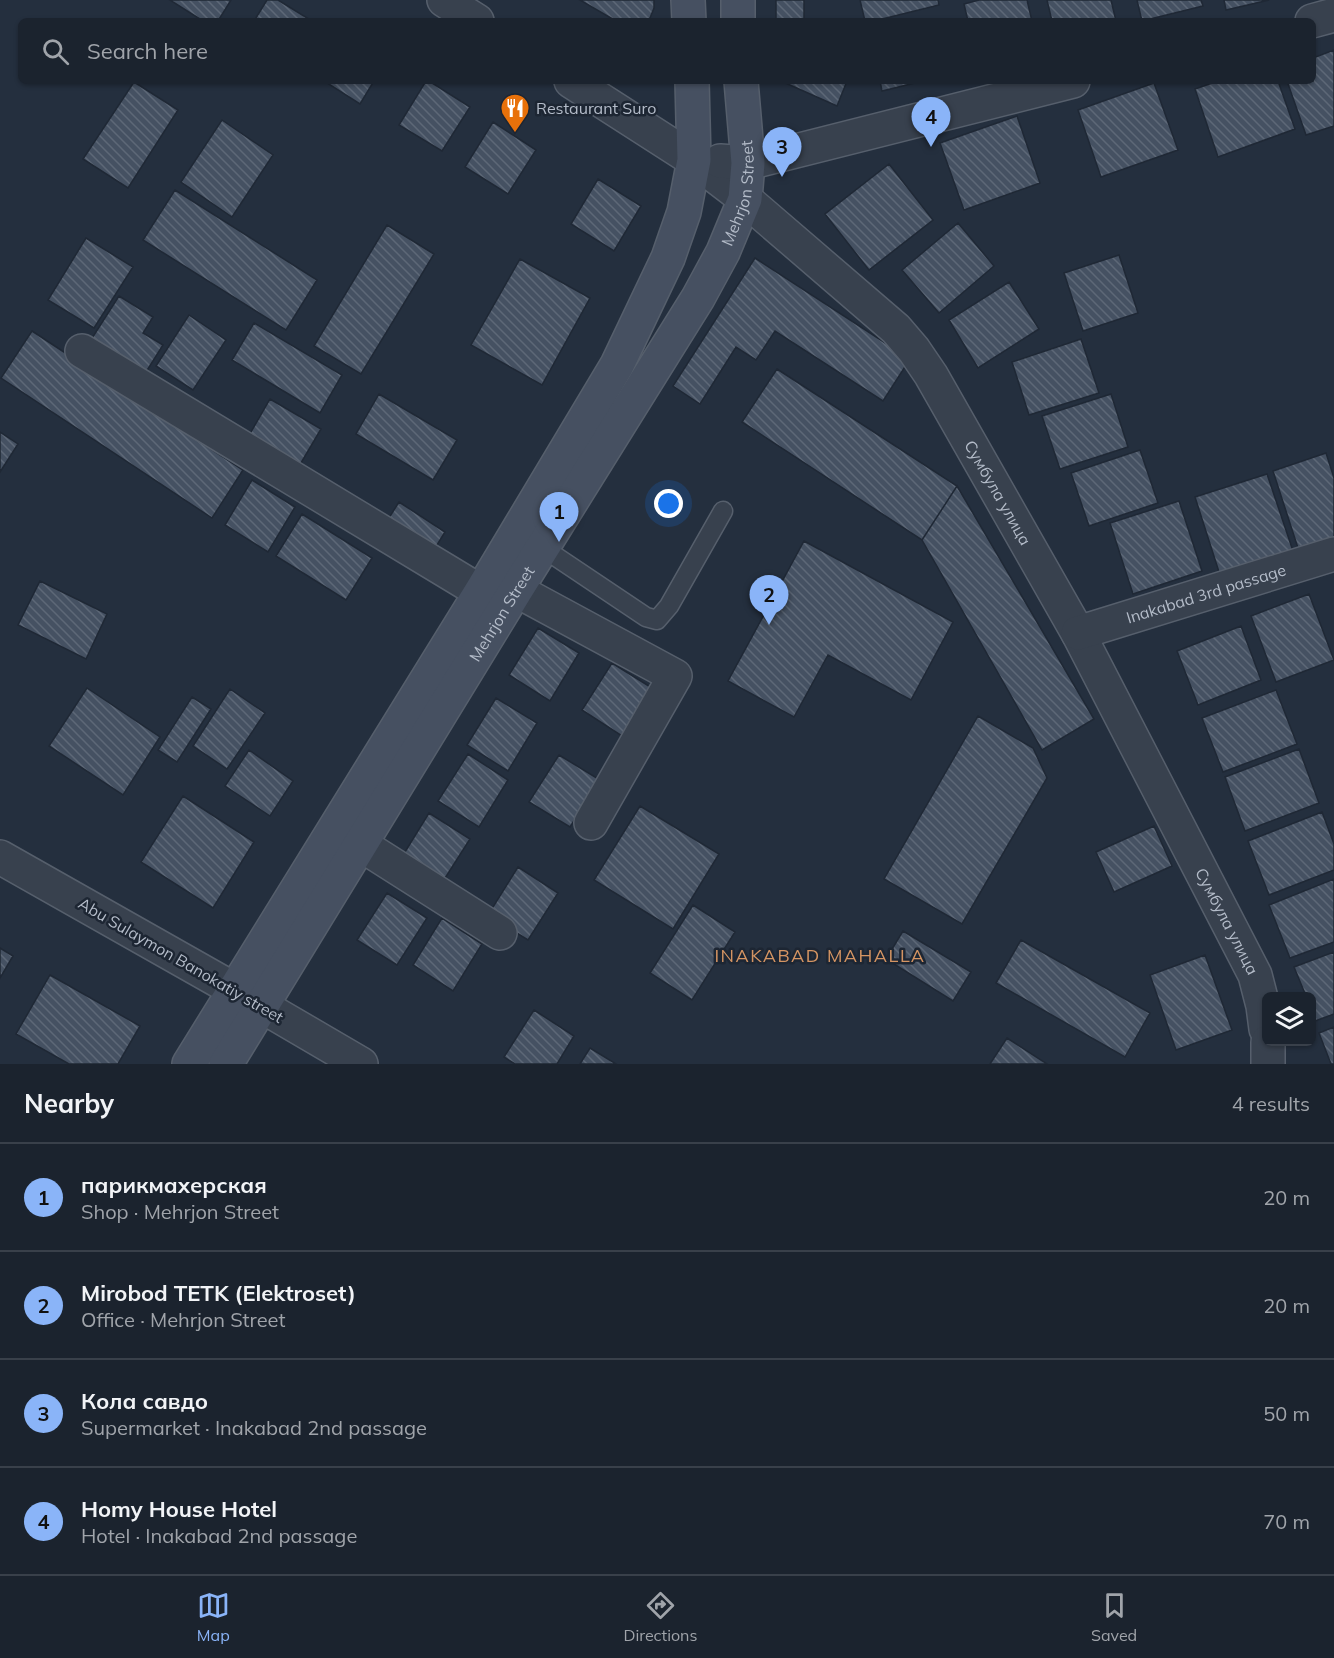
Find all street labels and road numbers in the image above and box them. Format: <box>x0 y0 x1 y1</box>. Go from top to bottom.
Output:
street label: Mehrjon Street <box>717 139 758 249</box>
street label: Сумбула улица <box>960 437 1036 549</box>
street label: Inakabad 3rd passage <box>1124 559 1288 628</box>
street label: Mehrjon Street <box>465 562 539 665</box>
street label: Сумбула улица <box>1191 864 1263 978</box>
street label: Abu Sulaymon Banokatiy street <box>75 893 287 1027</box>

